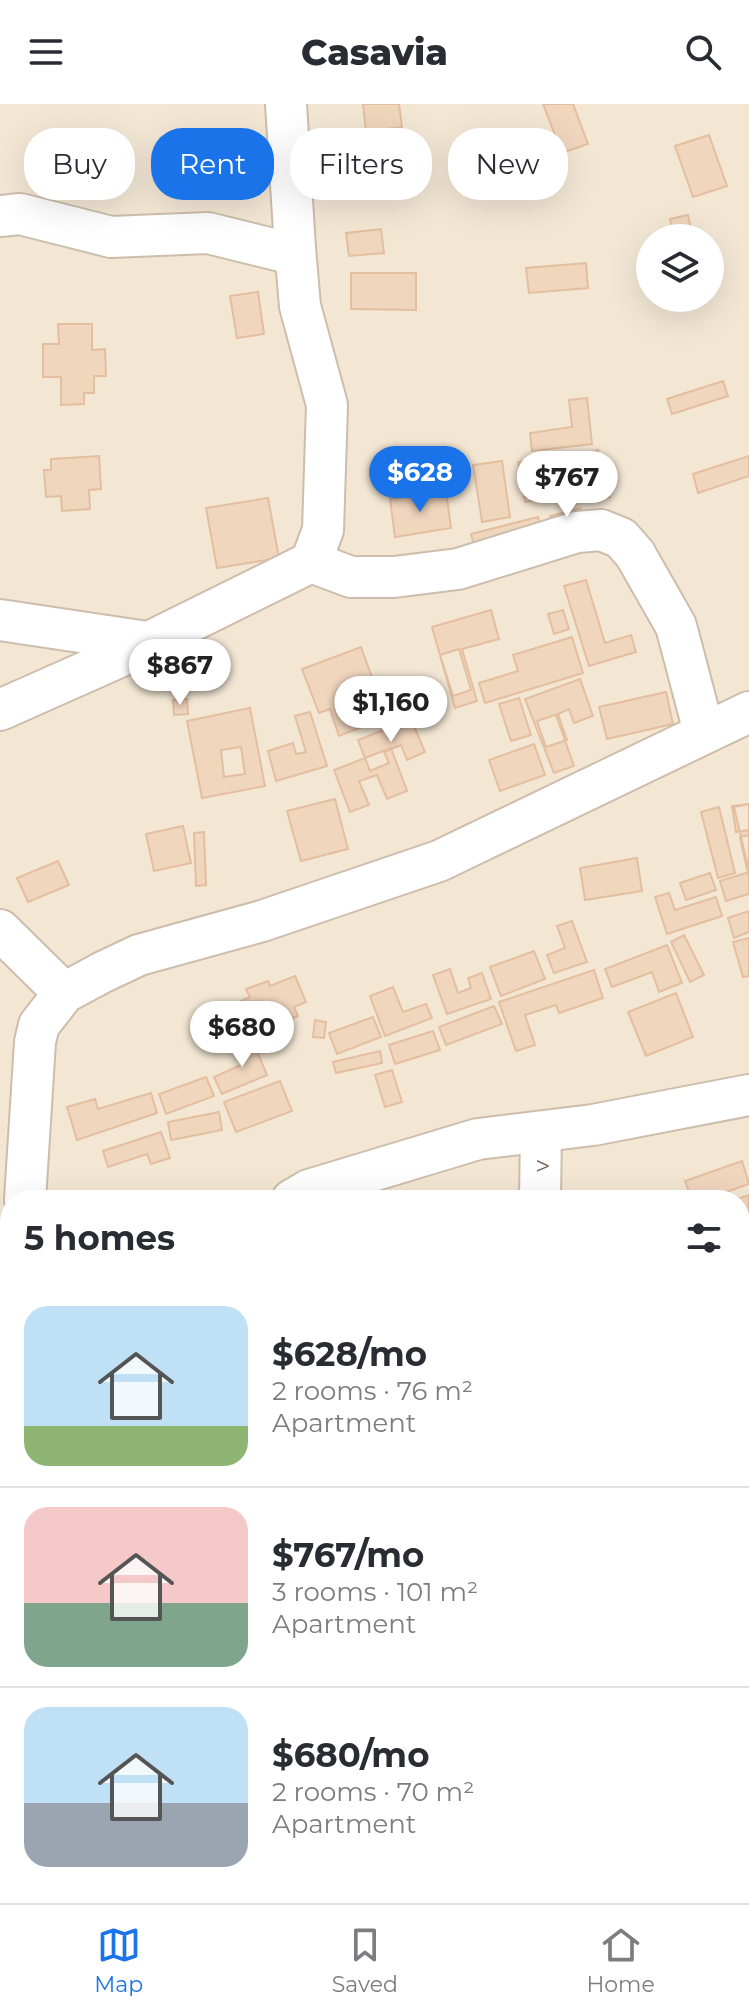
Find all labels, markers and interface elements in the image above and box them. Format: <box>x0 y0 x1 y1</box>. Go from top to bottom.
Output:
icon: menu <box>24 30 68 74</box>
text: Casavia <box>301 30 448 74</box>
icon: search <box>681 30 725 74</box>
chip: Buy <box>24 128 135 200</box>
chip: Rent <box>151 128 274 200</box>
chip: Filters <box>290 128 432 200</box>
chip: New <box>448 128 568 200</box>
map controls <box>636 224 724 312</box>
button: layers <box>636 224 724 312</box>
pin: $628 <box>373 446 467 514</box>
pin: $767 <box>520 451 614 519</box>
text: $628 <box>387 456 453 488</box>
text: $767 <box>535 461 599 493</box>
pin: $867 <box>133 639 227 707</box>
text: $867 <box>147 649 213 681</box>
pin: $1,160 <box>326 676 456 744</box>
text: $1,160 <box>352 686 430 718</box>
pin: $680 <box>195 1001 289 1069</box>
text: $680 <box>208 1011 276 1043</box>
street label: v <box>527 1160 555 1172</box>
icon: filters <box>682 1216 726 1260</box>
text: 5 homes <box>24 1217 175 1259</box>
text: $628/mo <box>272 1333 427 1375</box>
icon: home <box>88 1338 184 1434</box>
text: 2 rooms · 76 m² <box>272 1375 473 1407</box>
text: Apartment <box>272 1407 416 1439</box>
text: $767/mo <box>272 1534 424 1576</box>
icon: home <box>88 1539 184 1635</box>
text: 3 rooms · 101 m² <box>272 1576 478 1608</box>
text: Apartment <box>272 1608 416 1640</box>
text: $680/mo <box>272 1734 429 1776</box>
icon: home <box>88 1739 184 1835</box>
text: 2 rooms · 70 m² <box>272 1776 474 1808</box>
text: Apartment <box>272 1808 416 1840</box>
tab: Map <box>94 1923 143 1998</box>
tab: Saved <box>332 1923 398 1998</box>
tab: Home <box>586 1923 655 1998</box>

